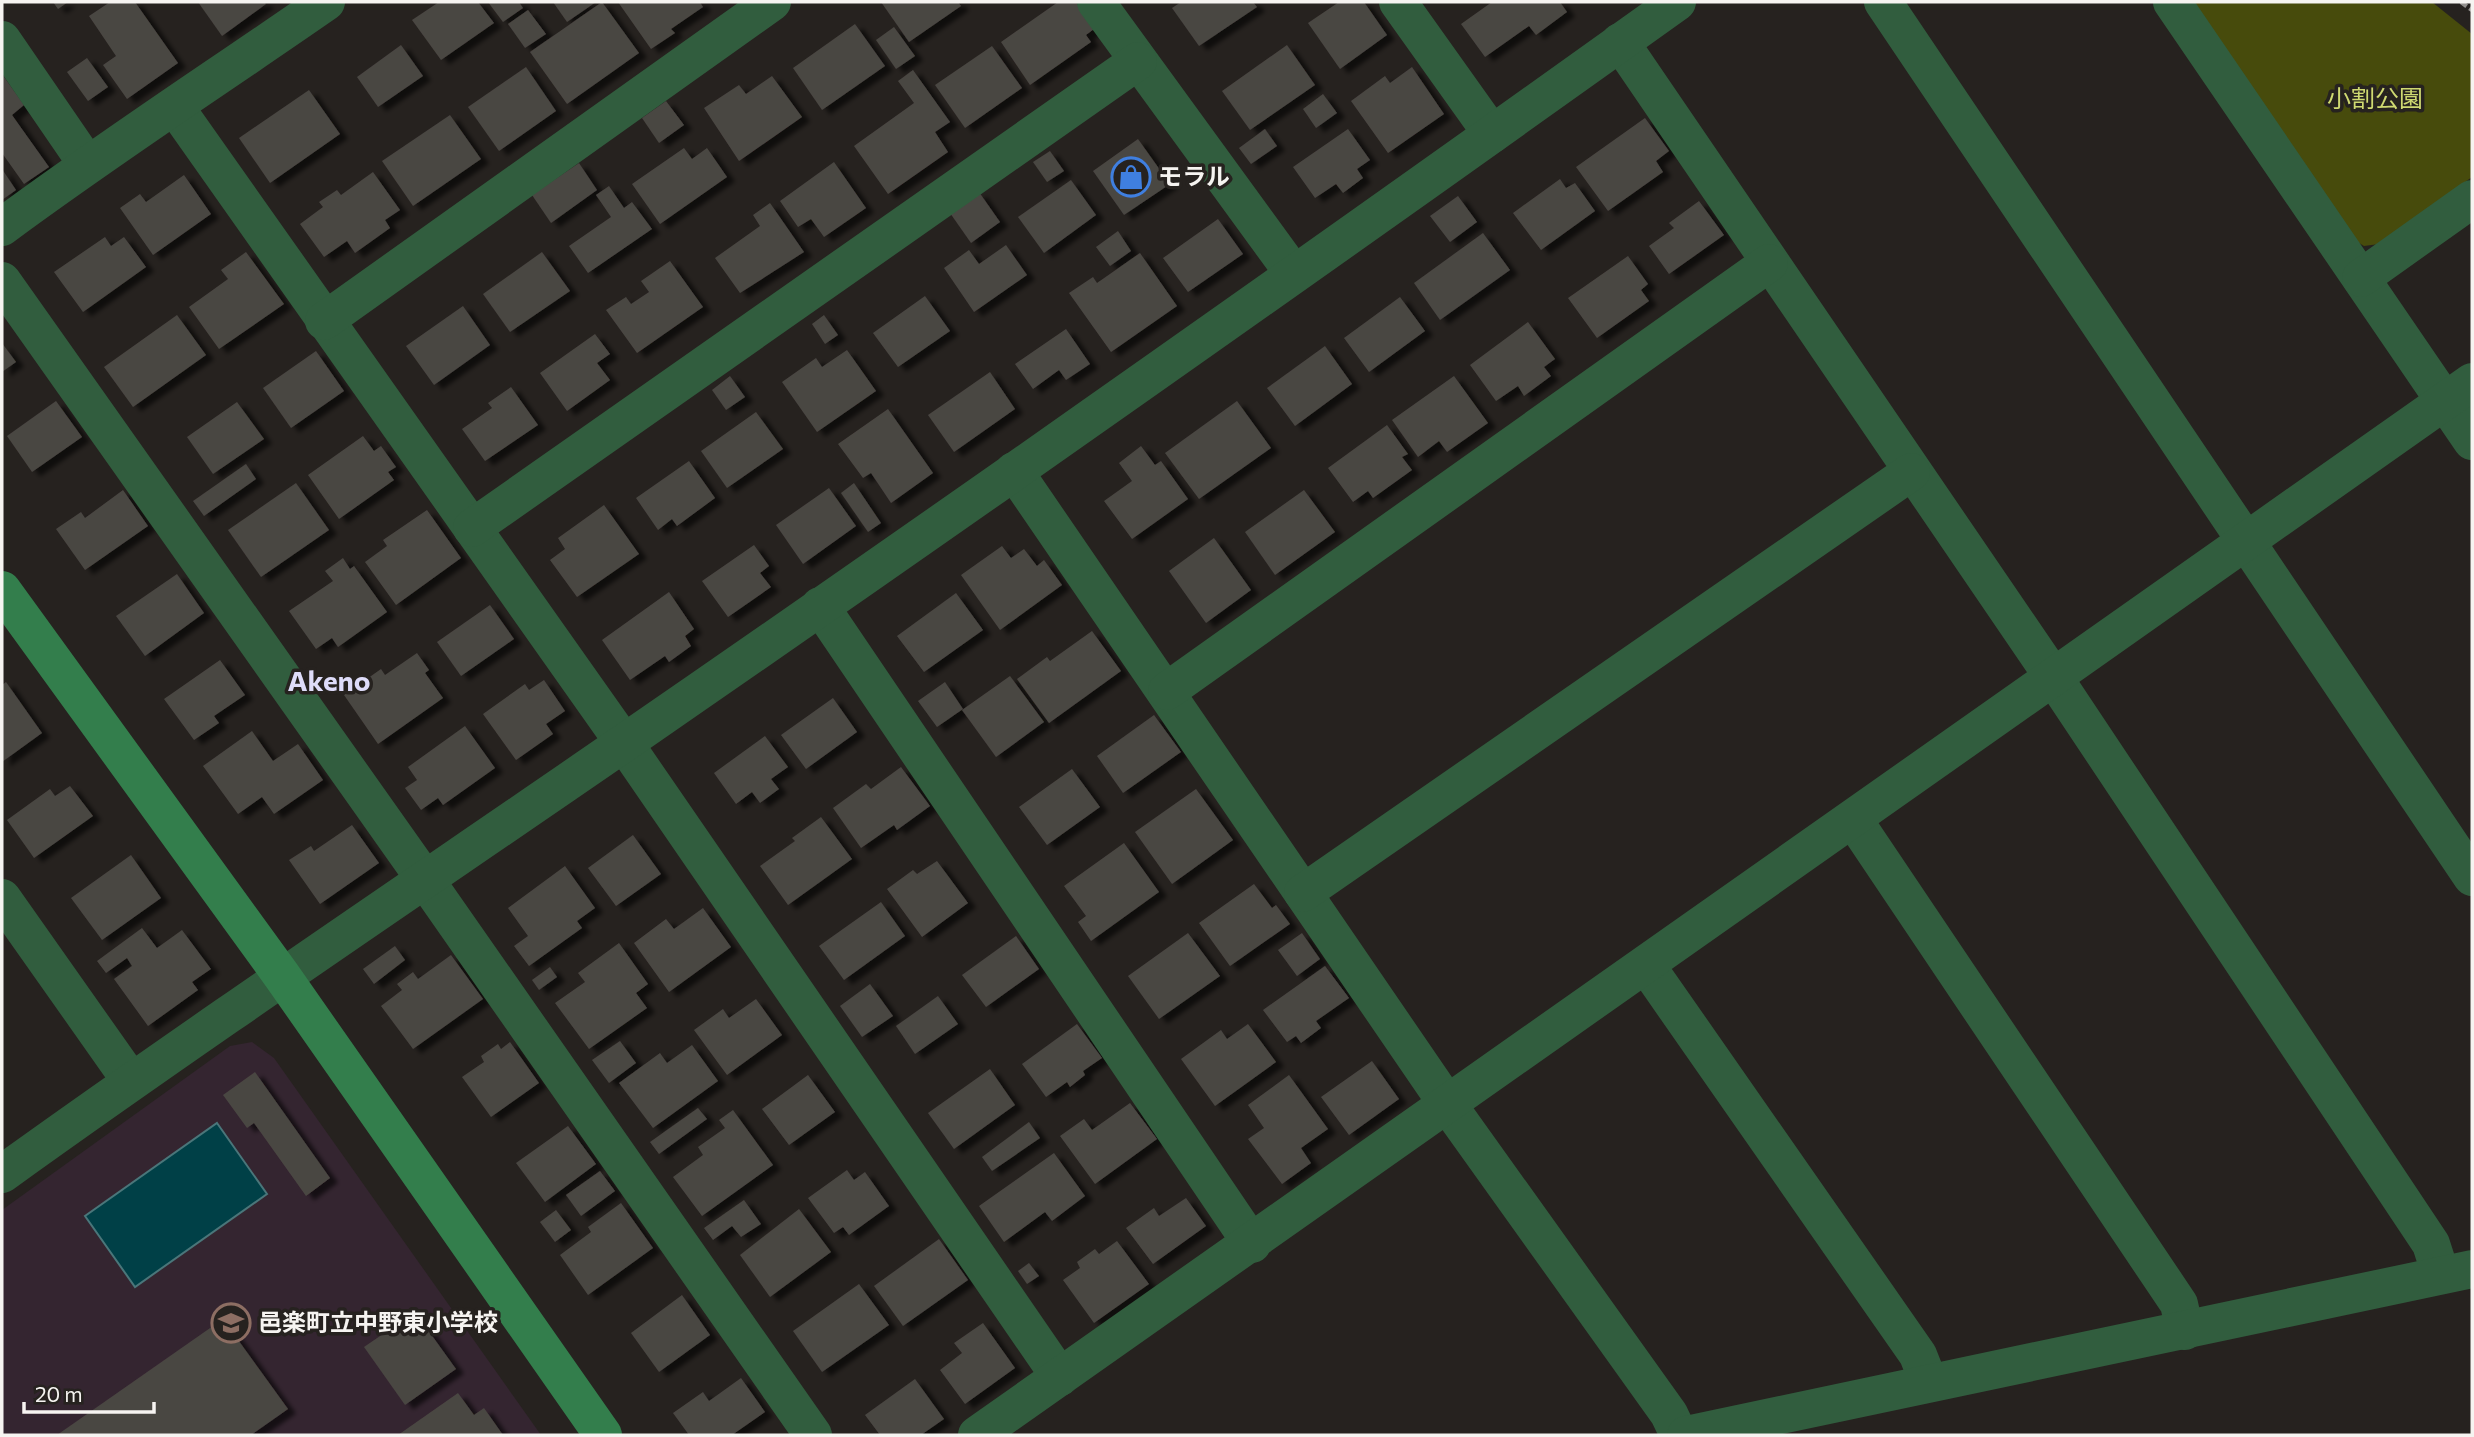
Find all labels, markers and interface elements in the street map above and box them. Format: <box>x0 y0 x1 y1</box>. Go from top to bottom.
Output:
park label: 小割公園 <box>2327 83 2423 112</box>
shop icon: モラル <box>1110 156 1152 198</box>
place label: モラル <box>1158 161 1230 190</box>
district label: Akeno <box>287 663 371 697</box>
school or university icon: 邑楽町立中野東小学校 <box>210 1302 252 1344</box>
place label: 邑楽町立中野東小学校 <box>258 1307 498 1336</box>
scale bar <box>24 1370 154 1414</box>
text: 20 m <box>35 1381 83 1406</box>

